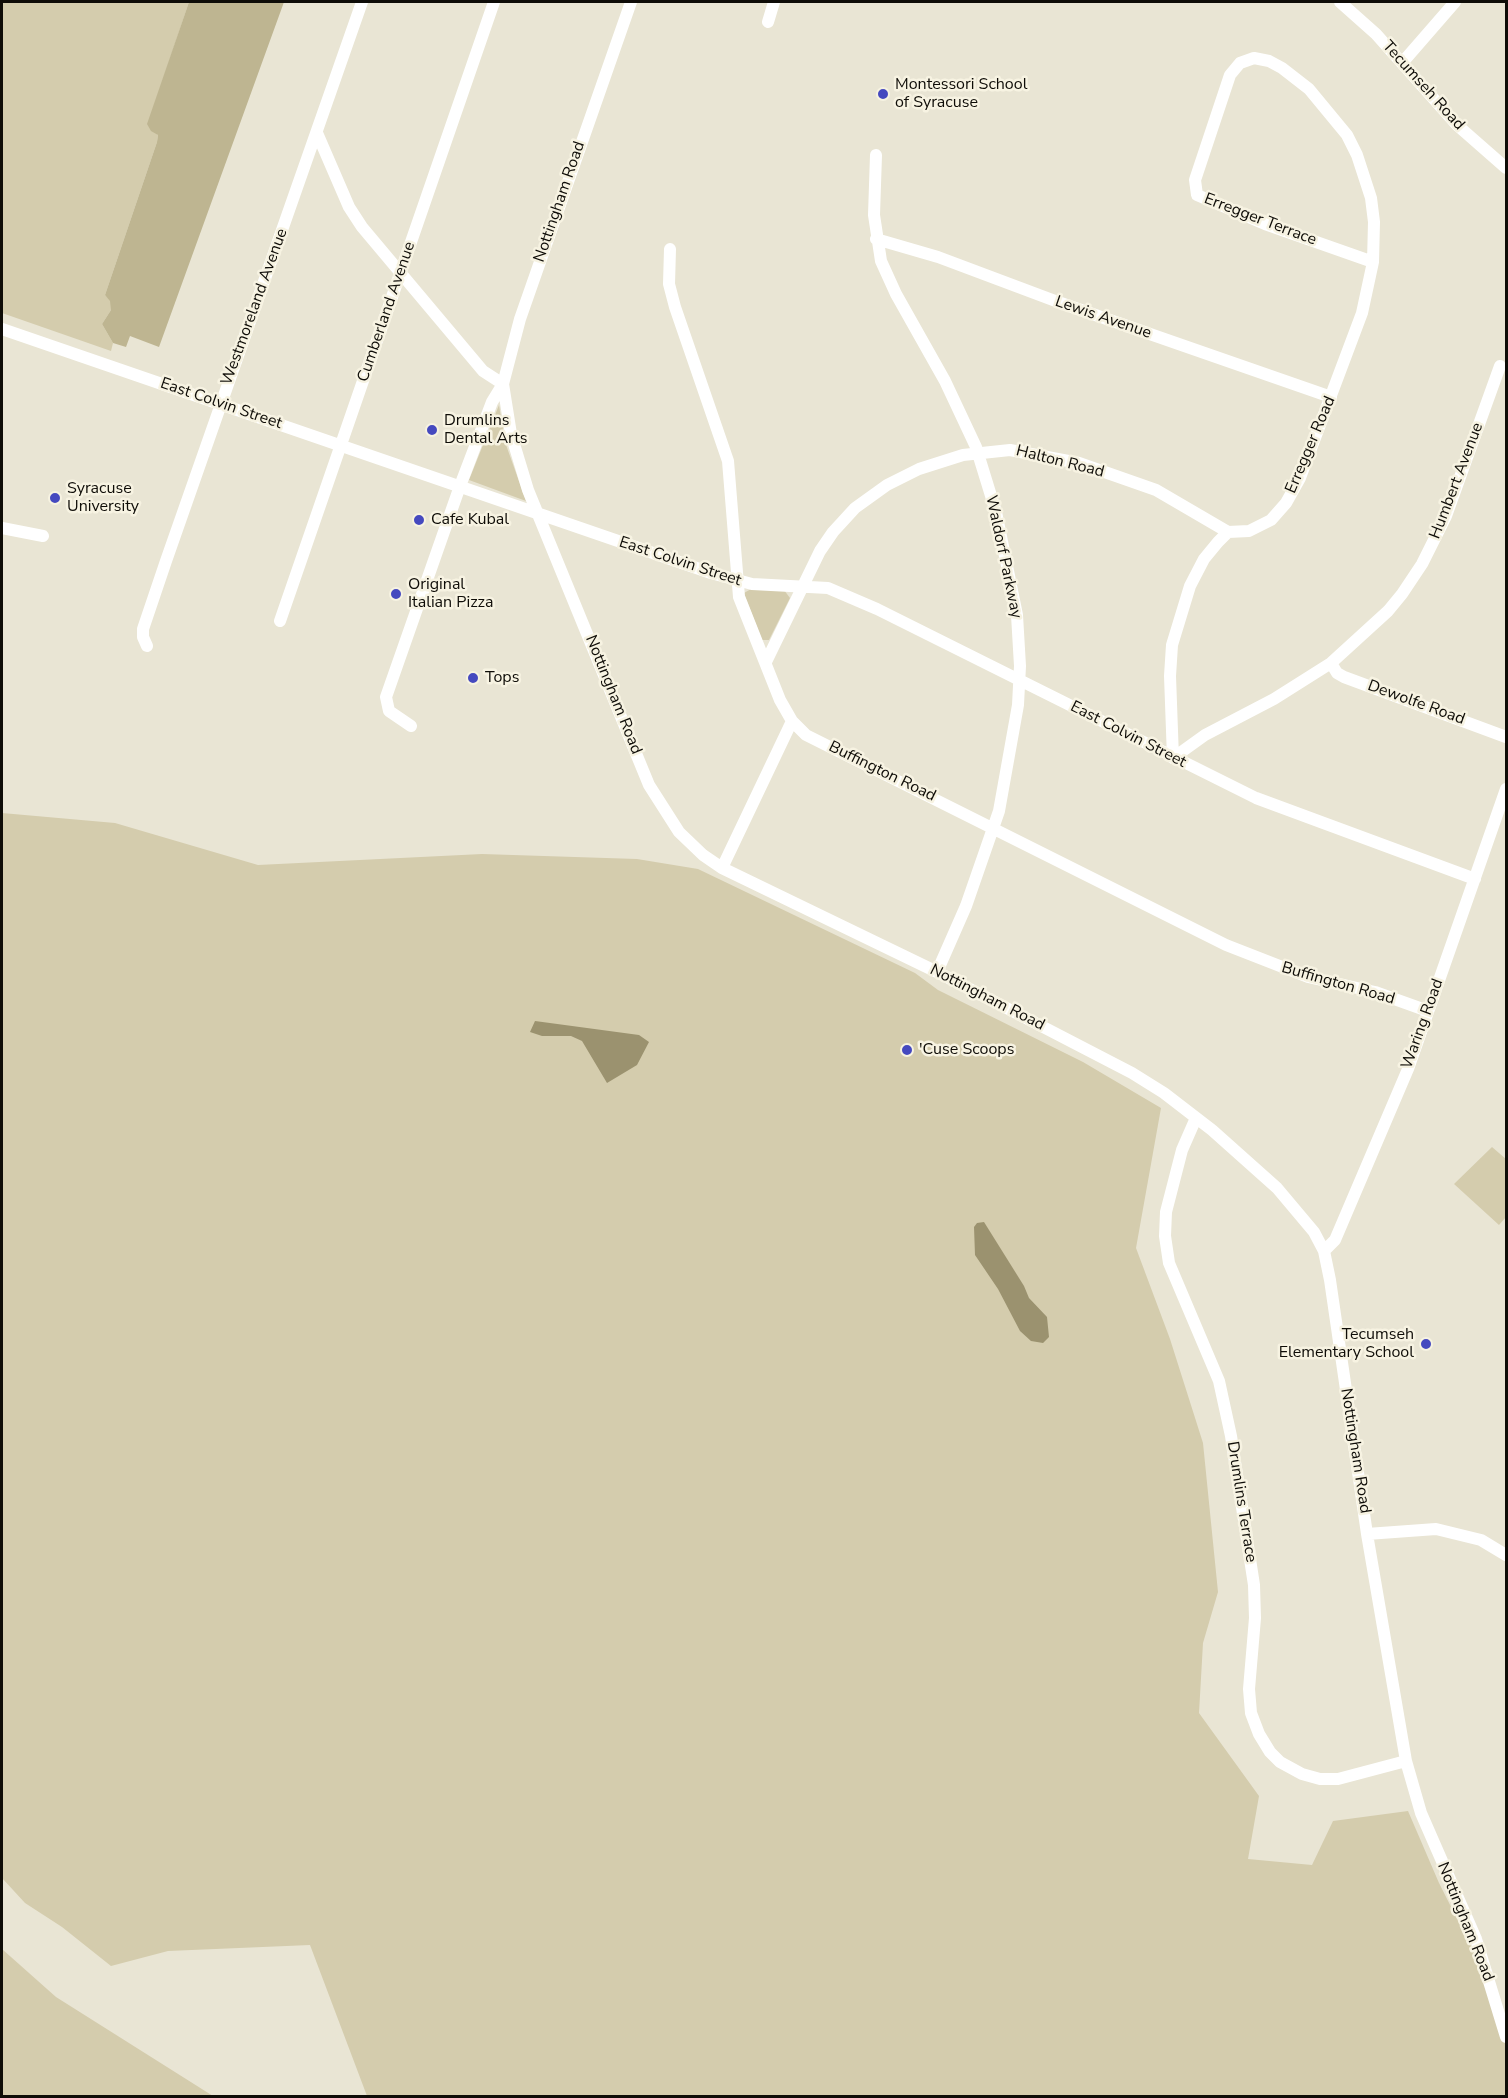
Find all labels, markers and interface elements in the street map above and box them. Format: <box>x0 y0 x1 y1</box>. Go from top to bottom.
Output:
street label: Tecumseh Road <box>1378 37 1468 135</box>
place label: Montessori School of Syracuse <box>895 75 1027 113</box>
marker: Montessori School of Syracuse <box>876 87 890 101</box>
street label: Nottingham Road <box>530 139 590 265</box>
street label: Erregger Terrace <box>1201 190 1319 250</box>
street label: Westmoreland Avenue <box>218 226 292 388</box>
street label: Cumberland Avenue <box>354 239 420 385</box>
street label: Lewis Avenue <box>1052 293 1154 343</box>
street label: East Colvin Street <box>158 374 284 434</box>
street label: Erregger Road <box>1282 394 1340 496</box>
place label: Drumlins Dental Arts <box>444 411 528 449</box>
street label: Humbert Avenue <box>1426 420 1488 542</box>
marker: Drumlins Dental Arts <box>425 423 439 437</box>
street label: Halton Road <box>1014 442 1106 482</box>
place label: Syracuse University <box>67 479 139 517</box>
marker: Syracuse University <box>48 491 62 505</box>
street label: Waldorf Parkway <box>981 494 1025 620</box>
place label: Cafe Kubal <box>431 510 509 530</box>
marker: Cafe Kubal <box>412 513 426 527</box>
street label: East Colvin Street <box>616 533 744 591</box>
place label: Original Italian Pizza <box>408 575 493 613</box>
marker: Original Italian Pizza <box>389 587 403 601</box>
street label: Nottingham Road <box>580 633 646 757</box>
place label: Tops <box>485 668 519 688</box>
marker: Tops <box>466 671 480 685</box>
street label: Dewolfe Road <box>1365 677 1467 729</box>
street label: East Colvin Street <box>1067 698 1189 772</box>
street label: Buffington Road <box>825 738 939 806</box>
street label: Buffington Road <box>1279 959 1397 1009</box>
street label: Nottingham Road <box>926 961 1048 1035</box>
street label: Waring Road <box>1398 976 1448 1072</box>
place label: 'Cuse Scoops <box>919 1040 1014 1060</box>
marker: 'Cuse Scoops <box>900 1043 914 1057</box>
place label: Tecumseh Elementary School <box>1279 1325 1414 1363</box>
marker: Tecumseh Elementary School <box>1419 1337 1433 1351</box>
street label: Nottingham Road <box>1336 1387 1374 1515</box>
street label: Drumlins Terrace <box>1222 1440 1260 1564</box>
street label: Nottingham Road <box>1432 1860 1498 1984</box>

